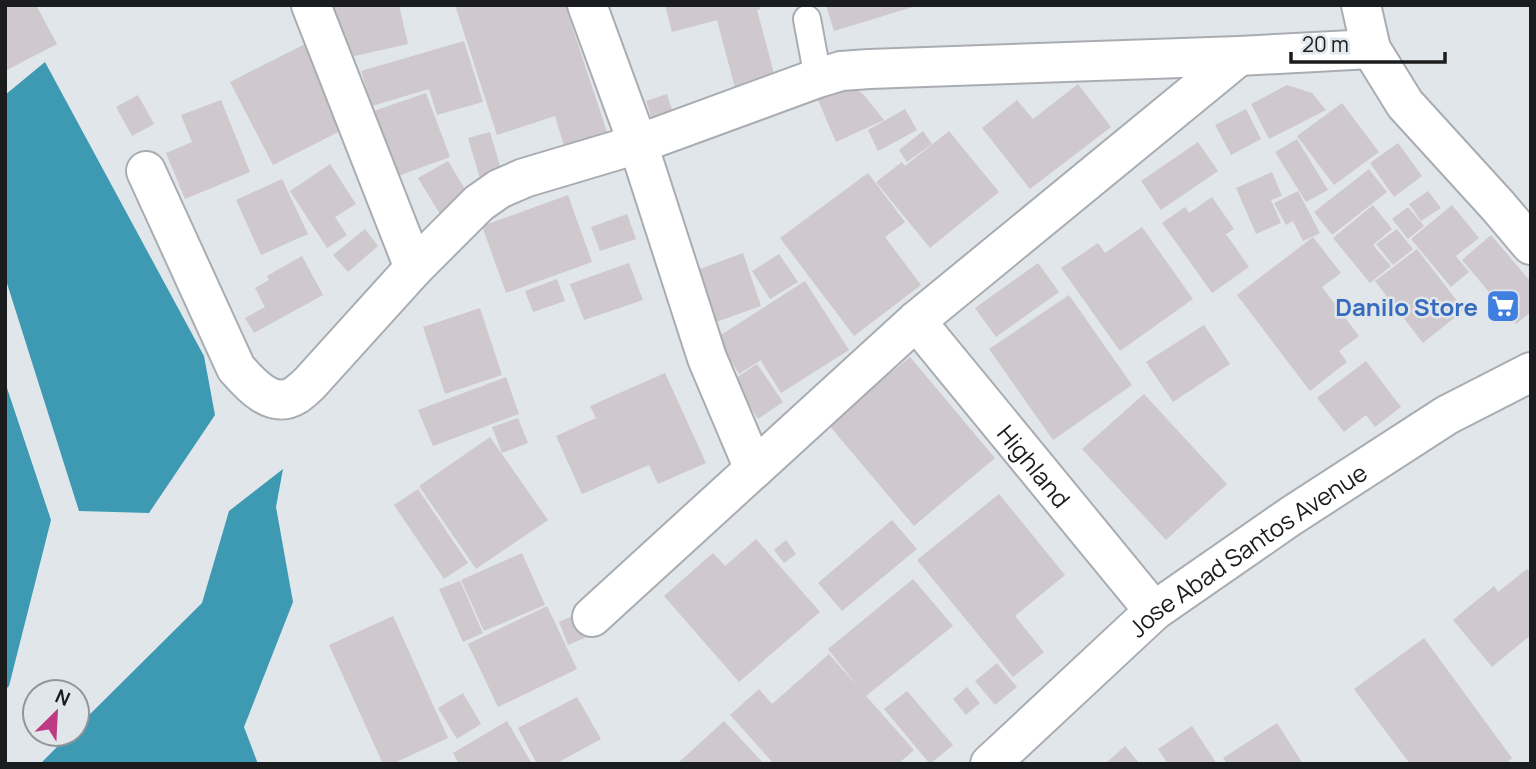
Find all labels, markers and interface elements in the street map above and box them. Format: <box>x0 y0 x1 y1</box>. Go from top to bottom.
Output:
scale bar <box>1291 21 1445 65</box>
text: 20 m <box>1302 30 1349 58</box>
supermarket icon: Danilo Store <box>1484 287 1522 325</box>
place label: Danilo Store <box>1335 290 1478 323</box>
street label: Highland <box>991 417 1078 514</box>
street label: Jose Abad Santos Avenue <box>1121 455 1373 644</box>
north arrow <box>21 678 91 748</box>
text: N <box>51 683 74 712</box>

